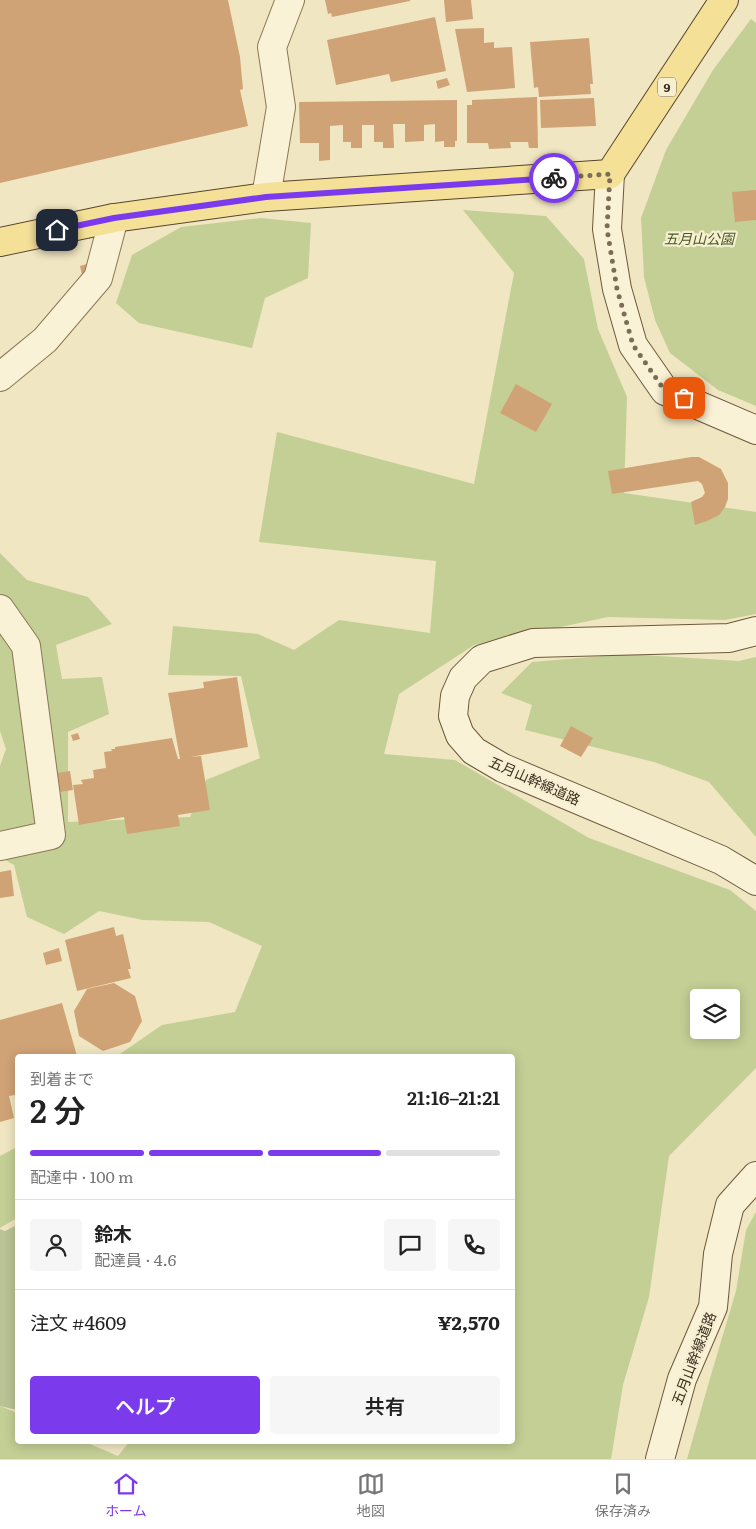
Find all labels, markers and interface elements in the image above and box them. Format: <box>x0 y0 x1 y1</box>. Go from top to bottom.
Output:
road number: 9 <box>658 77 676 96</box>
courier <box>529 153 579 203</box>
icon: bike <box>540 164 568 192</box>
pin <box>36 209 78 251</box>
icon: home <box>43 216 71 244</box>
park label: 五月山公園 <box>664 228 736 248</box>
pin <box>663 377 705 419</box>
icon: bag <box>670 384 698 412</box>
street label: 五月山幹線道路 <box>486 751 584 809</box>
map controls <box>690 989 740 1039</box>
button: layers <box>690 989 740 1039</box>
text: 到着まで <box>30 1066 94 1090</box>
text: 21:16–21:21 <box>407 1083 500 1111</box>
text: 2 分 <box>30 1085 85 1133</box>
text: 配達中 · 100 m <box>30 1164 133 1188</box>
button: person <box>30 1219 82 1271</box>
text: 鈴木 <box>94 1219 132 1247</box>
button: chat <box>384 1219 436 1271</box>
button: phone <box>448 1219 500 1271</box>
text: 配達員 · 4.6 <box>94 1247 176 1271</box>
text: 注文 #4609 <box>30 1308 126 1336</box>
text: ¥2,570 <box>437 1308 500 1336</box>
street label: 五月山幹線道路 <box>666 1309 720 1407</box>
button: ヘルプ <box>30 1376 260 1434</box>
button: 共有 <box>270 1376 500 1434</box>
tab: ホーム <box>105 1470 147 1520</box>
tab: 地図 <box>357 1470 385 1520</box>
tab: 保存済み <box>595 1470 651 1520</box>

